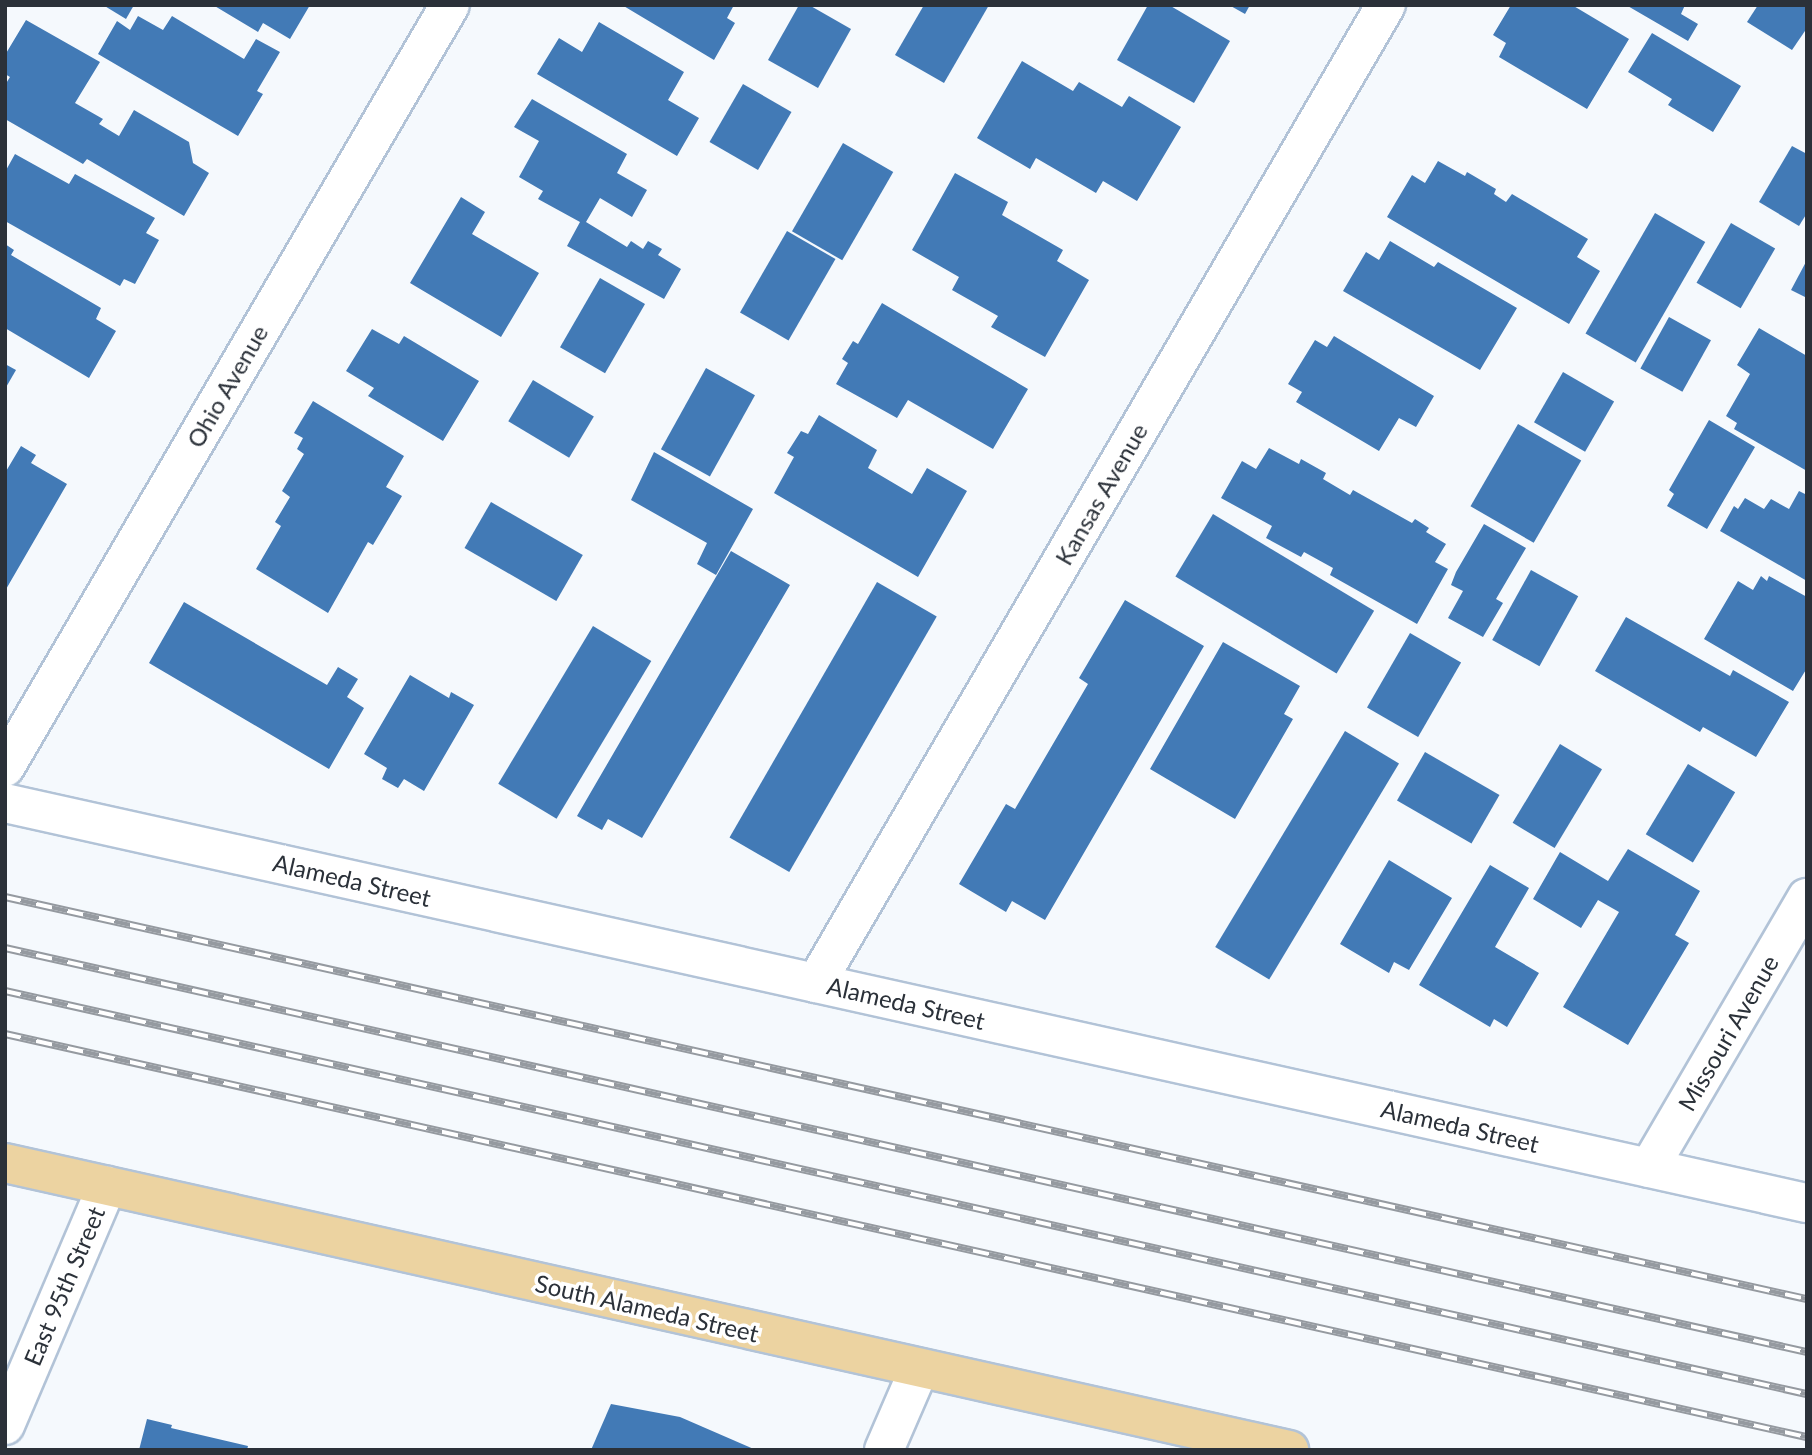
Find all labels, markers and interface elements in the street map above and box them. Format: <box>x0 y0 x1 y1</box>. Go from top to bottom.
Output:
street label: Ohio Avenue <box>180 319 274 453</box>
street label: Kansas Avenue <box>1049 418 1153 570</box>
street label: Alameda Street <box>270 848 434 912</box>
street label: Missouri Avenue <box>1672 950 1784 1116</box>
street label: Alameda Street <box>824 971 988 1035</box>
street label: Alameda Street <box>1378 1094 1542 1158</box>
street label: East 95th Street <box>18 1202 110 1370</box>
street label: South Alameda Street <box>532 1268 762 1348</box>

